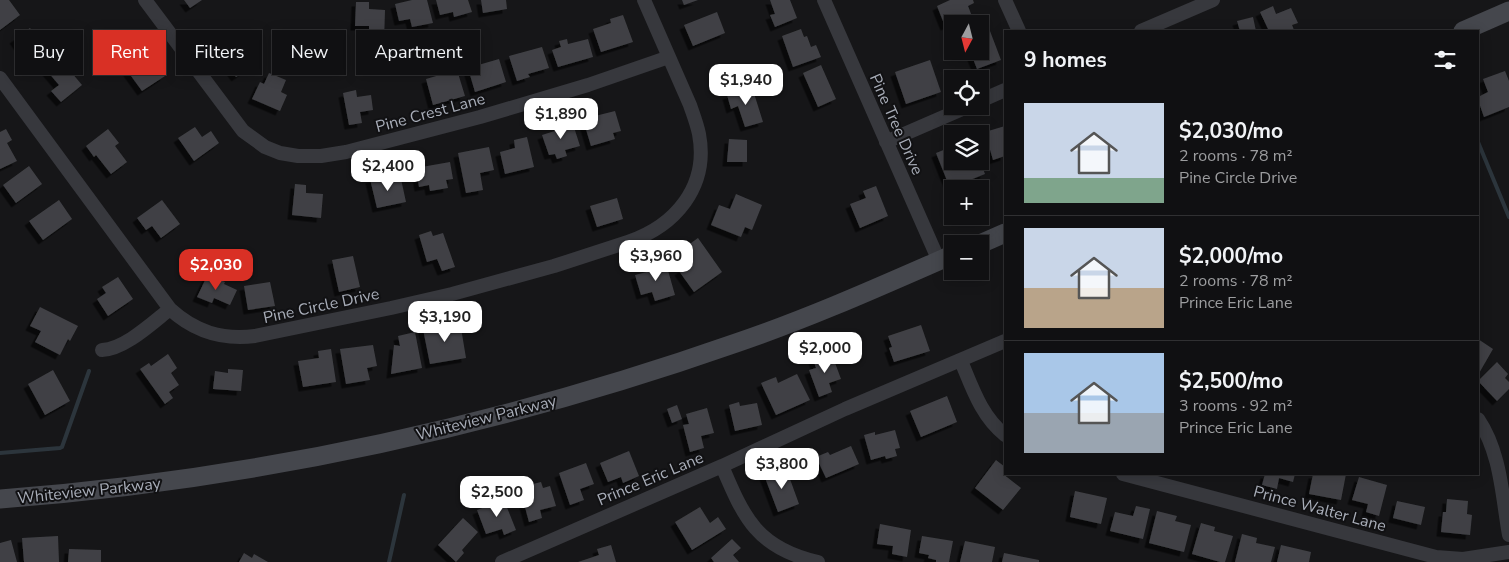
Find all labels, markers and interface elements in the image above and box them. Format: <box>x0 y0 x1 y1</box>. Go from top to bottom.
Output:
north arrow <box>944 15 989 60</box>
map controls <box>944 15 989 280</box>
chip: Buy <box>15 30 83 75</box>
chip: Rent <box>93 30 166 75</box>
chip: Filters <box>176 30 262 75</box>
chip: New <box>272 30 346 75</box>
chip: Apartment <box>356 30 480 75</box>
text: 9 homes <box>1024 46 1107 74</box>
icon: filters <box>1431 46 1459 74</box>
pin: $1,940 <box>705 64 787 106</box>
text: $1,940 <box>720 69 772 91</box>
street label: Pine Tree Drive <box>864 70 928 179</box>
button: locate <box>944 70 989 115</box>
street label: Pine Crest Lane <box>373 88 487 138</box>
pin: $1,890 <box>520 98 602 140</box>
text: $1,890 <box>535 103 587 125</box>
text: $2,030/mo <box>1179 117 1283 145</box>
icon: home <box>1064 123 1124 183</box>
button: layers <box>944 125 989 170</box>
text: 2 rooms · 78 m² <box>1179 145 1292 167</box>
pin: $2,400 <box>347 150 429 192</box>
text: $2,400 <box>362 155 414 177</box>
text: Pine Circle Drive <box>1179 167 1297 189</box>
button: + <box>944 180 989 225</box>
button: − <box>944 235 989 280</box>
pin: $3,960 <box>615 240 697 282</box>
text: $2,000/mo <box>1179 242 1283 270</box>
text: $3,960 <box>630 245 682 267</box>
pin: $2,030 <box>175 248 257 291</box>
icon: home <box>1064 248 1124 308</box>
text: $2,030 <box>190 254 242 276</box>
text: 2 rooms · 78 m² <box>1179 270 1292 292</box>
street label: Pine Circle Drive <box>261 283 381 329</box>
text: Prince Eric Lane <box>1179 292 1292 314</box>
pin: $3,190 <box>404 300 486 343</box>
text: $3,190 <box>419 306 471 328</box>
pin: $2,000 <box>784 332 866 374</box>
text: $2,000 <box>799 337 851 359</box>
text: $2,500/mo <box>1179 367 1283 395</box>
icon: home <box>1064 373 1124 433</box>
street label: Whiteview Parkway <box>414 390 559 446</box>
text: 3 rooms · 92 m² <box>1179 395 1292 417</box>
text: Prince Eric Lane <box>1179 417 1292 439</box>
street label: Prince Eric Lane <box>594 447 707 511</box>
pin: $3,800 <box>741 448 823 490</box>
text: $3,800 <box>756 453 808 475</box>
street label: Whiteview Parkway <box>16 472 163 509</box>
pin: $2,500 <box>456 476 538 518</box>
text: $2,500 <box>471 481 523 503</box>
street label: Prince Walter Lane <box>1251 481 1389 537</box>

